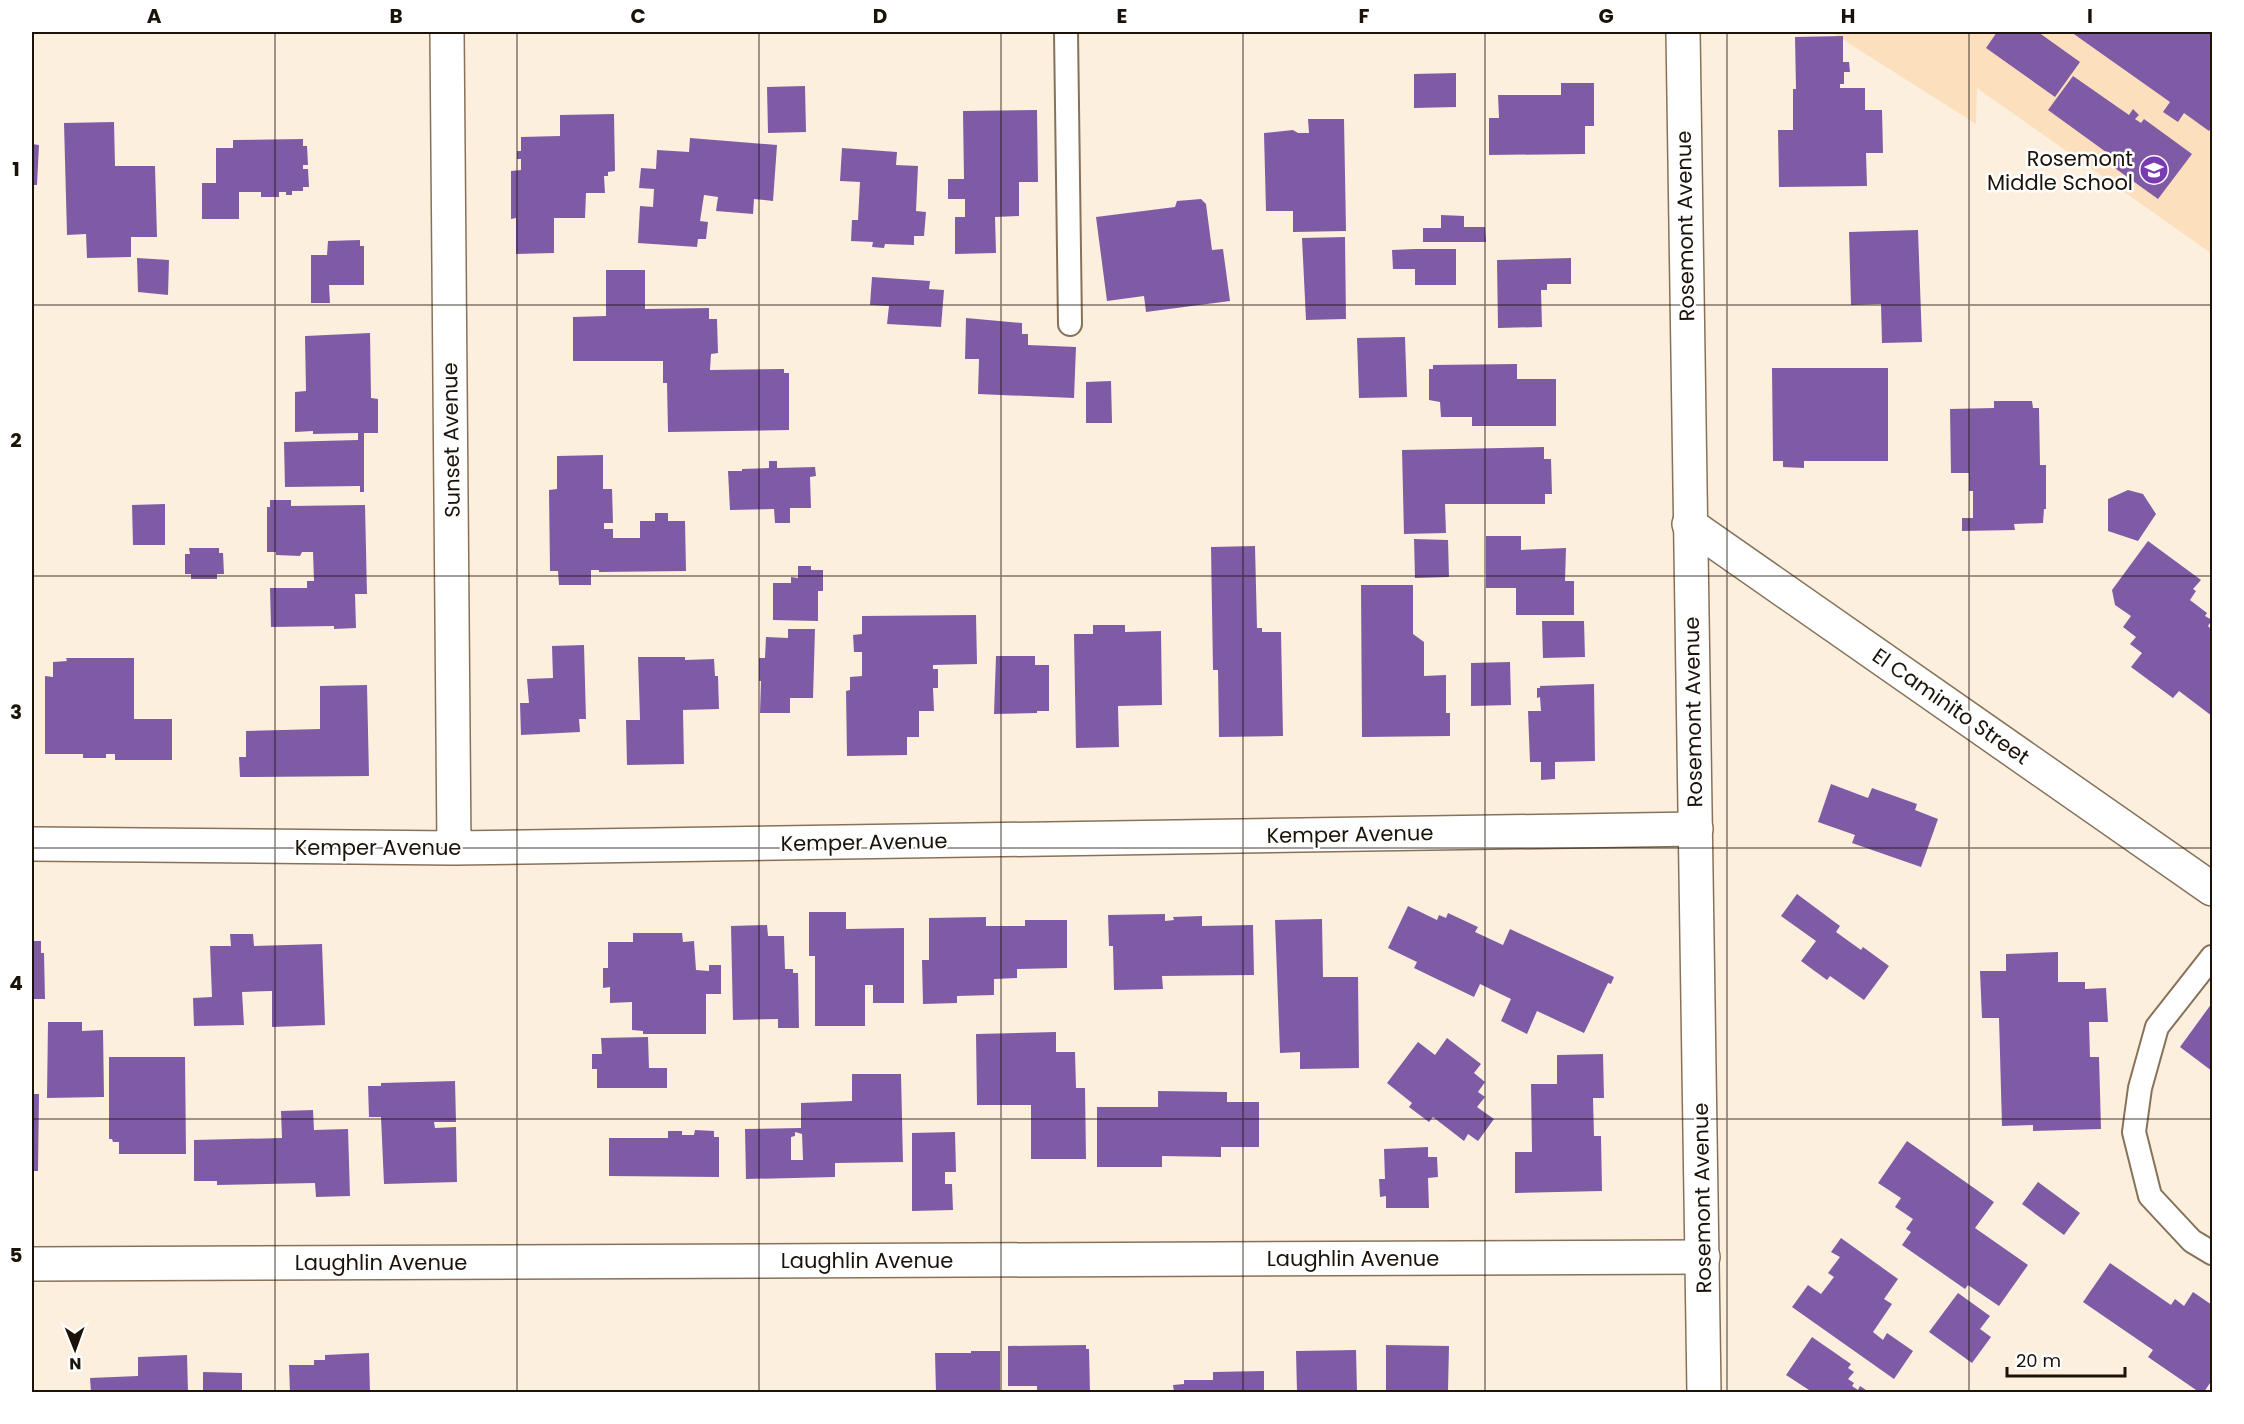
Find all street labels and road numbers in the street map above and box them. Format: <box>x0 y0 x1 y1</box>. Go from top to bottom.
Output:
street label: Rosemont Avenue <box>1669 130 1701 322</box>
street label: Sunset Avenue <box>435 362 467 518</box>
street label: Rosemont Avenue <box>1677 616 1709 808</box>
street label: El Caminito Street <box>1867 641 2035 771</box>
street label: Kemper Avenue <box>1266 818 1434 850</box>
street label: Kemper Avenue <box>780 826 948 858</box>
street label: Kemper Avenue <box>295 833 461 862</box>
street label: Rosemont Avenue <box>1686 1102 1718 1294</box>
street label: Laughlin Avenue <box>1267 1244 1439 1273</box>
street label: Laughlin Avenue <box>781 1246 953 1275</box>
street label: Laughlin Avenue <box>295 1248 467 1277</box>

